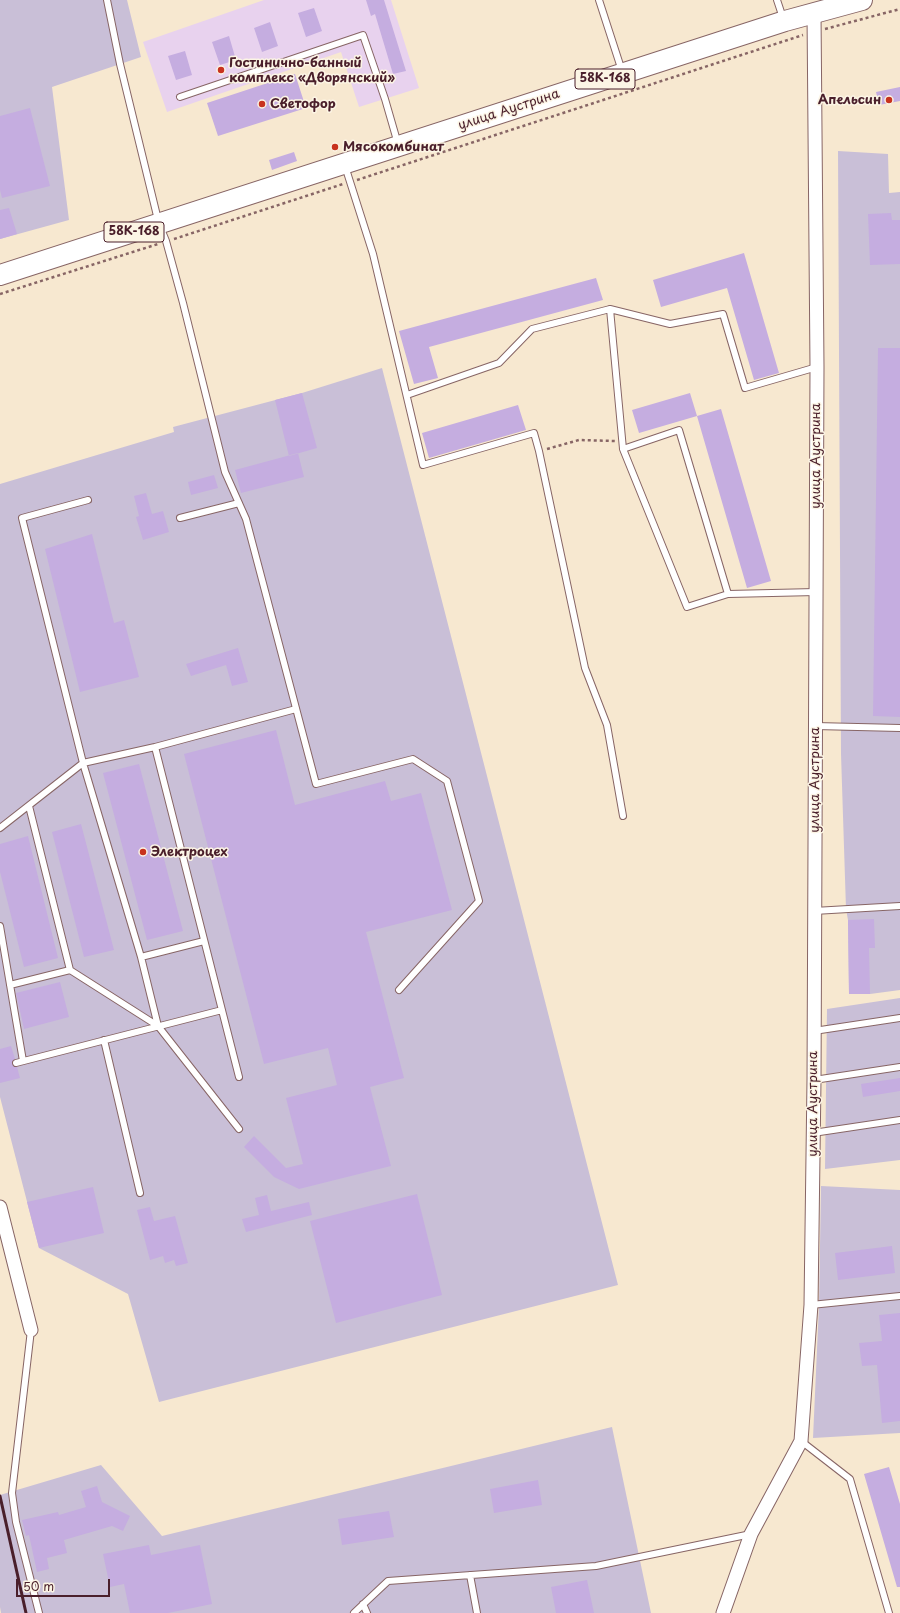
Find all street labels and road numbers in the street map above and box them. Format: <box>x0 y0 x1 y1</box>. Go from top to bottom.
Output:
road number: 58К-168 <box>575 69 635 89</box>
street label: улица Аустрина <box>456 86 562 134</box>
road number: 58К-168 <box>104 222 164 242</box>
street label: улица Аустрина <box>808 403 824 509</box>
street label: улица Аустрина <box>807 727 823 833</box>
street label: улица Аустрина <box>805 1051 821 1157</box>

